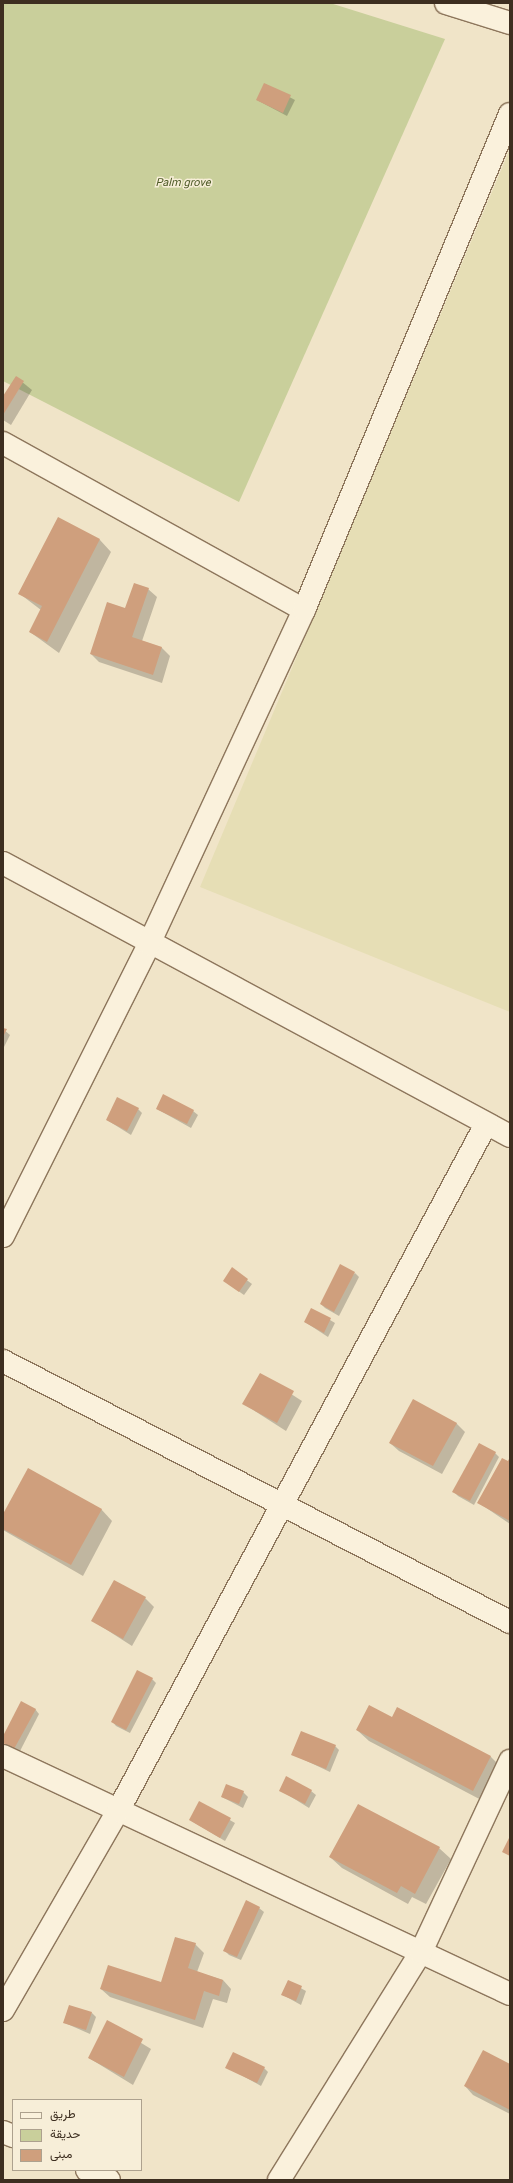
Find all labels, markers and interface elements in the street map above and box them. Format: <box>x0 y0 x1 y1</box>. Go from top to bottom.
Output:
park label: Palm grove <box>155 177 211 191</box>
legend <box>12 2099 142 2171</box>
text: طريق <box>50 2106 75 2124</box>
text: حديقة <box>50 2126 80 2144</box>
text: مبنى <box>50 2146 72 2164</box>

